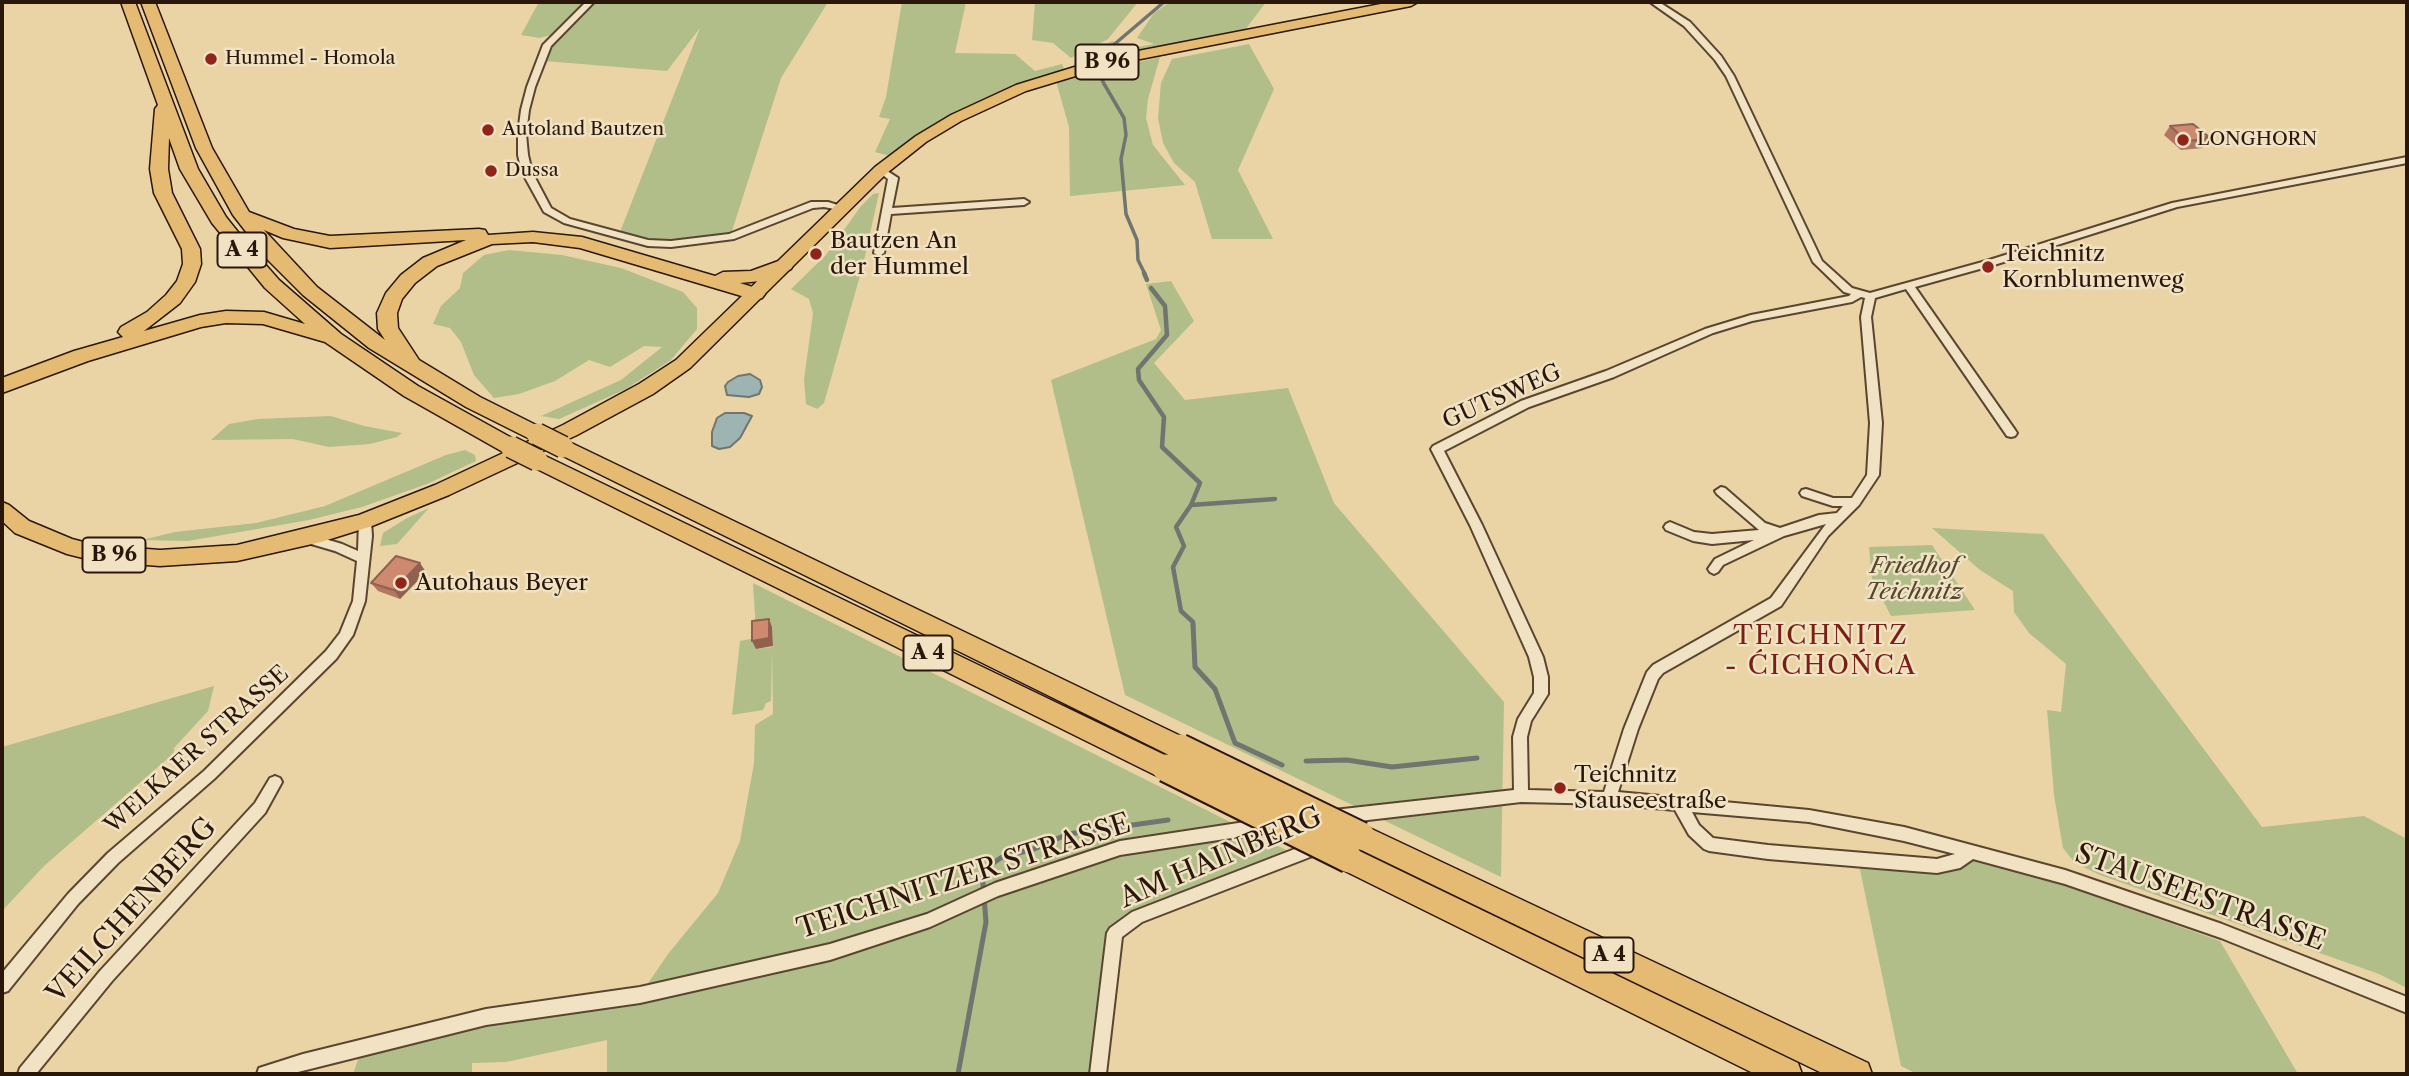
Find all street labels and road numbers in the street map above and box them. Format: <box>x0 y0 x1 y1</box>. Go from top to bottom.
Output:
road number: B 96 <box>1076 44 1138 80</box>
road number: A 4 <box>218 232 266 268</box>
street label: GUTSWEG <box>1438 359 1566 435</box>
road number: B 96 <box>82 538 146 572</box>
road number: A 4 <box>904 636 953 670</box>
street label: WELKAER STRASSE <box>99 660 295 840</box>
street label: AM HAINBERG <box>1115 800 1327 916</box>
street label: TEICHNITZER STRASSE <box>793 807 1135 947</box>
street label: VEILCHENBERG <box>40 811 224 1011</box>
street label: STAUSEESTRASSE <box>2070 837 2330 959</box>
road number: A 4 <box>1584 937 1634 972</box>

